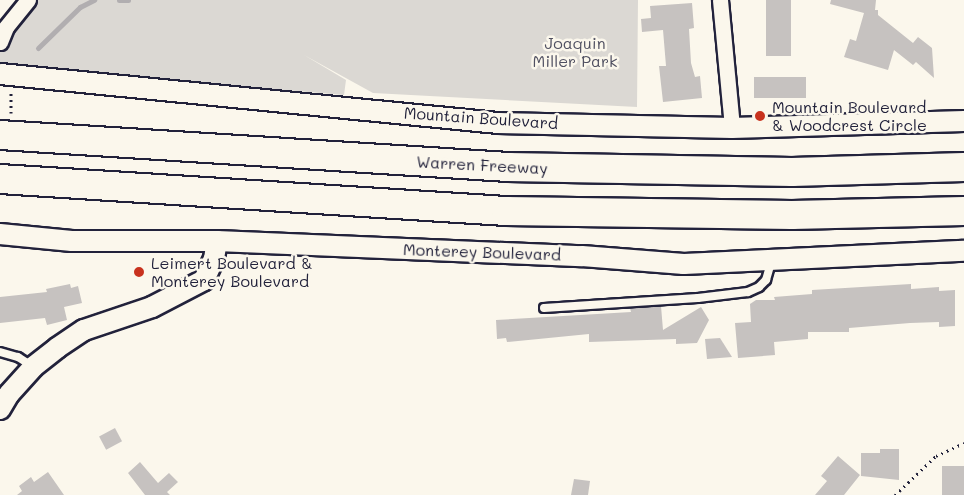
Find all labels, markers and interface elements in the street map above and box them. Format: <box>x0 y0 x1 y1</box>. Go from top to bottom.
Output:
park label: Joaquin Miller Park <box>532 33 618 71</box>
place label: Mountain Boulevard & Woodcrest Circle <box>772 97 927 135</box>
street label: Mountain Boulevard <box>403 103 559 133</box>
marker: Mountain Boulevard & Woodcrest Circle <box>753 109 767 123</box>
street label: Warren Freeway <box>416 152 548 178</box>
street label: Monterey Boulevard <box>403 240 561 264</box>
place label: Leimert Boulevard & Monterey Boulevard <box>151 253 312 291</box>
marker: Leimert Boulevard & Monterey Boulevard <box>132 265 146 279</box>

